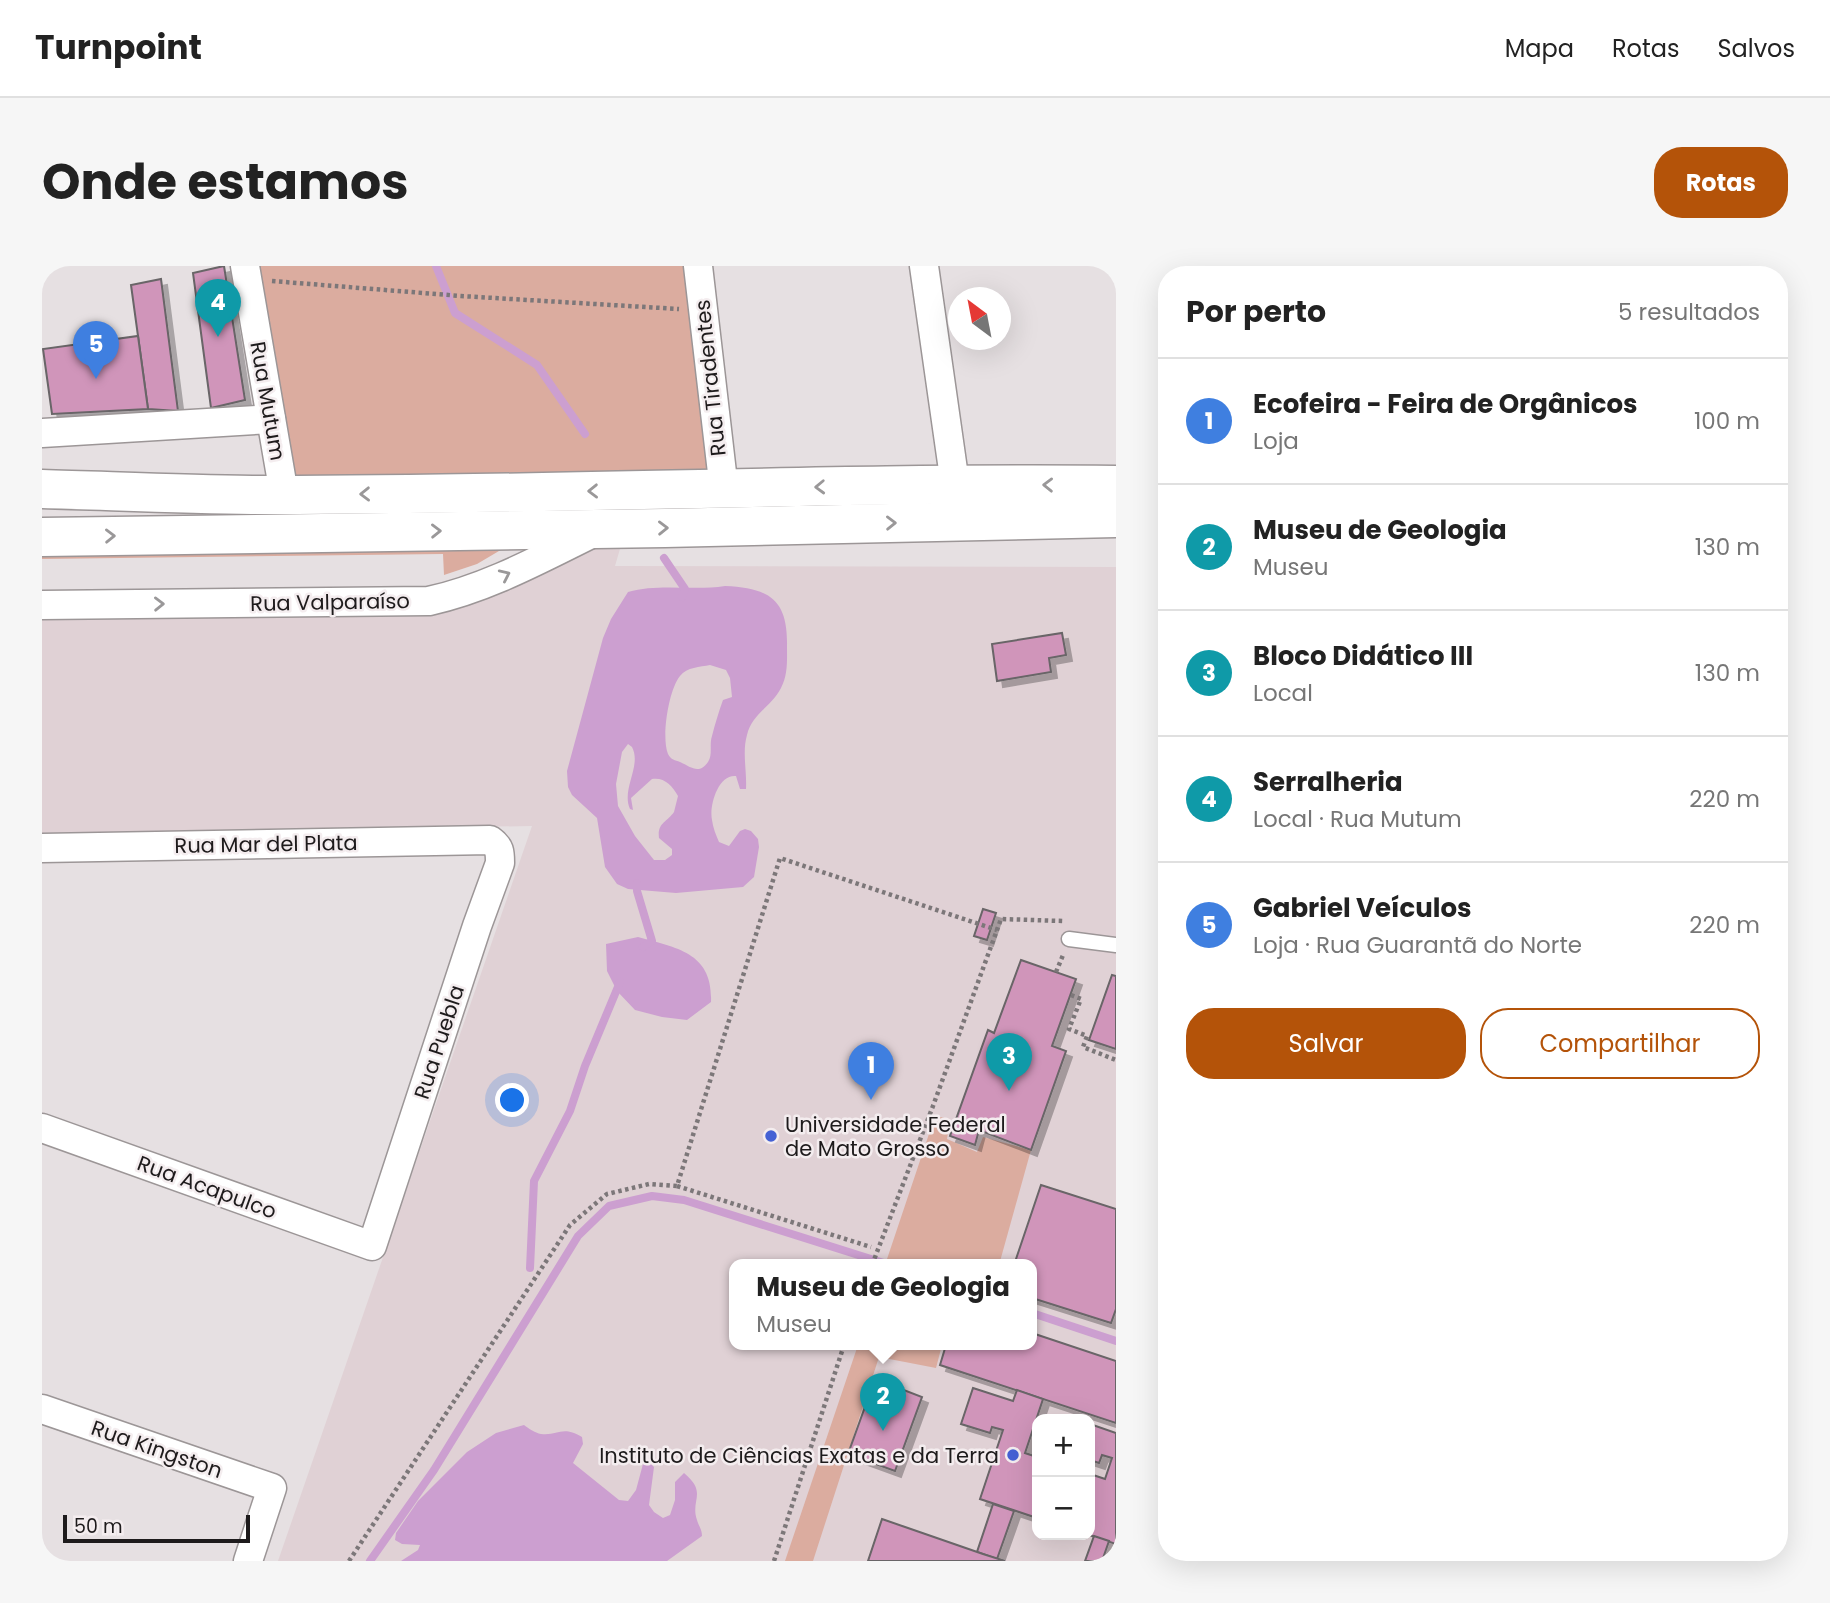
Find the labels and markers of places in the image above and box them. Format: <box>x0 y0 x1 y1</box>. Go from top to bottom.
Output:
pin: 4 <box>195 279 241 337</box>
pin: 5 <box>73 321 119 379</box>
pin: 3 <box>986 1033 1032 1091</box>
pin: 1 <box>848 1042 894 1100</box>
place label: Universidade Federal de Mato Grosso <box>785 1110 1006 1163</box>
marker: Universidade Federal de Mato Grosso <box>763 1128 779 1144</box>
pin: 2 <box>860 1373 906 1431</box>
place label: Instituto de Ciências Exatas e da Terra <box>599 1441 999 1470</box>
marker: Instituto de Ciências Exatas e da Terra <box>1005 1447 1021 1463</box>

